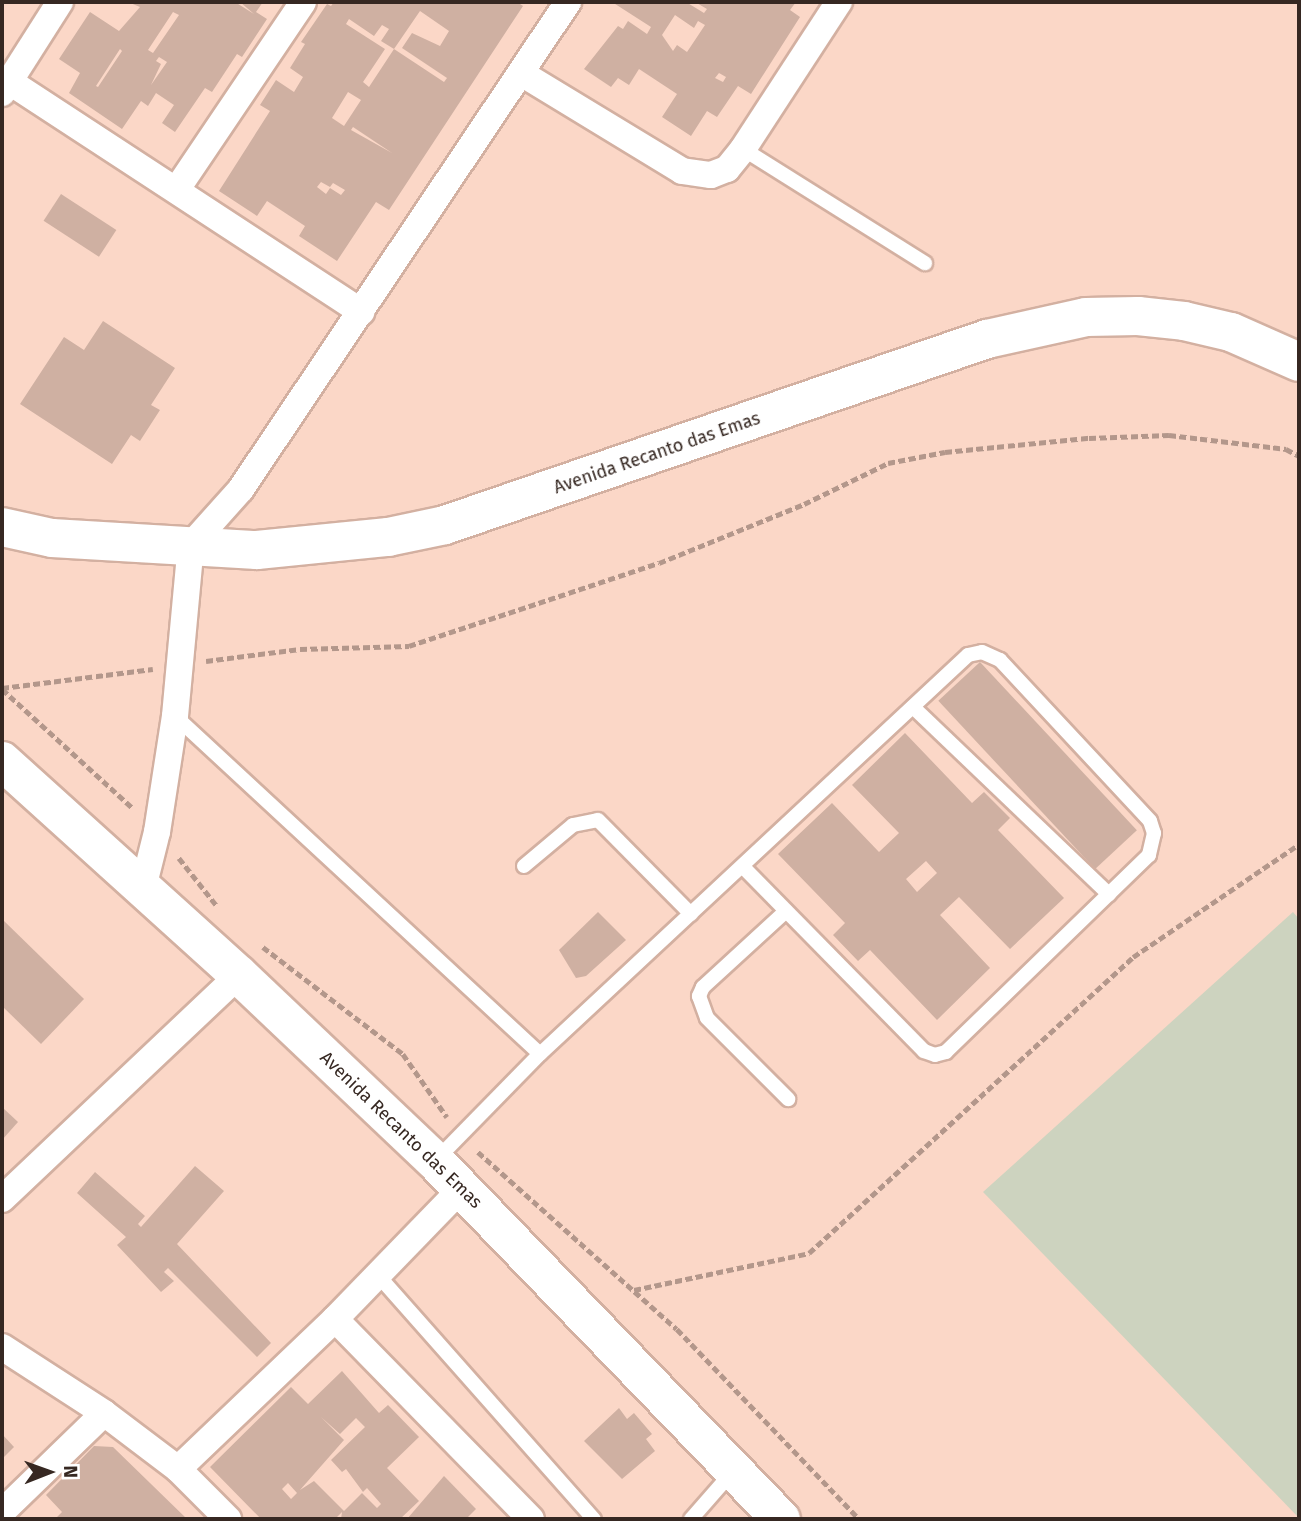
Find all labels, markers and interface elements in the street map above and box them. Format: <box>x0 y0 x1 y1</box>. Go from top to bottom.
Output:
street label: Avenida Recanto das Emas <box>551 407 763 499</box>
street label: Avenida Recanto das Emas <box>315 1047 487 1213</box>
north arrow <box>14 1437 84 1507</box>
text: N <box>59 1465 82 1478</box>

